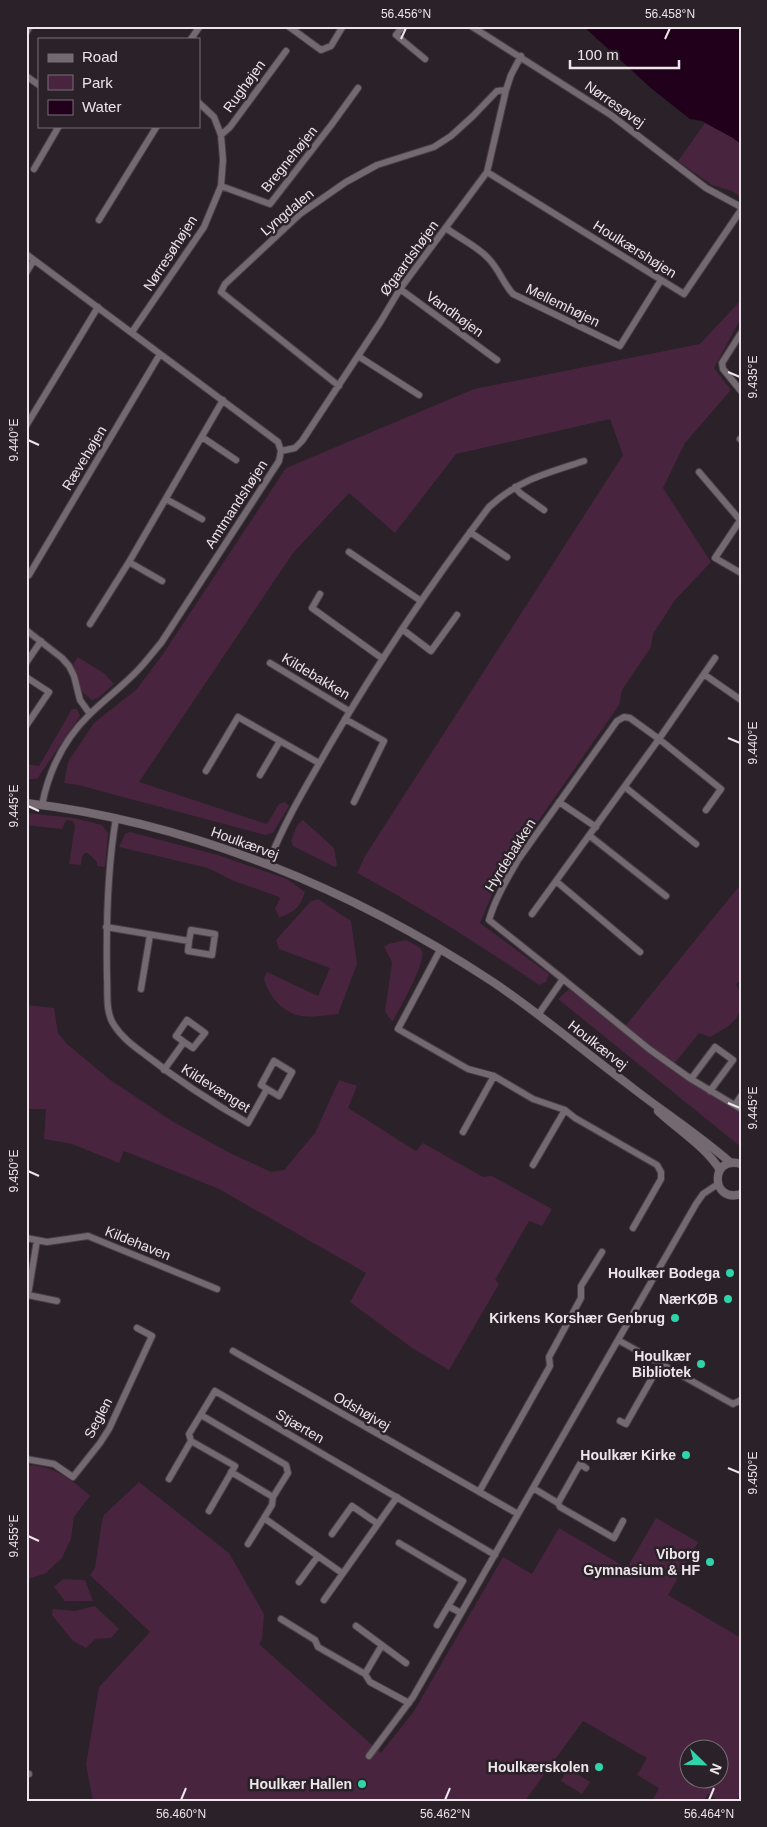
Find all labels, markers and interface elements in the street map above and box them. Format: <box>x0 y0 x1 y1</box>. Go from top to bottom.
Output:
text: 56.456°N <box>381 7 431 21</box>
text: 56.458°N <box>645 7 695 21</box>
legend <box>38 38 200 128</box>
scale bar <box>570 38 678 70</box>
text: 100 m <box>577 46 619 63</box>
text: Road <box>82 48 118 65</box>
street label: Rughøjen <box>220 57 268 115</box>
text: Park <box>82 74 113 91</box>
street label: Nørresøvej <box>582 78 648 130</box>
text: Water <box>82 98 121 115</box>
street label: Bregnehøjen <box>258 123 320 195</box>
street label: Lyngdalen <box>257 185 317 239</box>
street label: Nørresøhøjen <box>140 212 200 294</box>
street label: Øgaardshøjen <box>376 217 442 299</box>
street label: Houlkærshøjen <box>591 217 679 281</box>
street label: Mellemhøjen <box>523 280 603 330</box>
street label: Vandhøjen <box>423 288 487 340</box>
text: 9.435°E <box>746 356 760 398</box>
text: 9.440°E <box>7 419 21 461</box>
street label: Rævehøjen <box>59 423 109 493</box>
street label: Amtmandshøjen <box>202 457 270 551</box>
street label: Kildebakken <box>279 649 353 703</box>
text: 9.440°E <box>746 722 760 764</box>
text: 9.445°E <box>7 785 21 827</box>
street label: Hyrdebakken <box>481 816 539 894</box>
street label: Houlkærvej <box>209 823 281 863</box>
street label: Houlkærvej <box>565 1017 631 1073</box>
street label: Kildevænget <box>179 1061 253 1115</box>
text: 9.445°E <box>746 1087 760 1129</box>
text: 9.450°E <box>7 1150 21 1192</box>
street label: Kildehaven <box>103 1223 173 1263</box>
place label: Houlkær Bodega <box>608 1265 720 1281</box>
marker: Houlkær Bodega <box>724 1267 736 1279</box>
place label: NærKØB <box>659 1291 718 1307</box>
marker: NærKØB <box>722 1293 734 1305</box>
place label: Kirkens Korshær Genbrug <box>489 1310 665 1326</box>
marker: Kirkens Korshær Genbrug <box>669 1312 681 1324</box>
place label: Houlkær Bibliotek <box>632 1348 692 1380</box>
marker: Houlkær Bibliotek <box>695 1358 707 1370</box>
street label: Odshøjvej <box>331 1388 393 1434</box>
street label: Seglen <box>81 1395 115 1441</box>
street label: Stjærten <box>273 1406 327 1446</box>
place label: Houlkær Kirke <box>580 1447 676 1463</box>
marker: Houlkær Kirke <box>680 1449 692 1461</box>
text: 9.450°E <box>746 1452 760 1494</box>
text: 9.455°E <box>7 1515 21 1557</box>
place label: Viborg Gymnasium & HF <box>583 1546 700 1578</box>
marker: Viborg Gymnasium & HF <box>704 1556 716 1568</box>
north arrow <box>680 1740 730 1790</box>
place label: Houlkærskolen <box>488 1759 589 1775</box>
marker: Houlkærskolen <box>593 1761 605 1773</box>
text: N <box>707 1761 725 1777</box>
place label: Houlkær Hallen <box>249 1776 352 1792</box>
marker: Houlkær Hallen <box>356 1778 368 1790</box>
text: 56.460°N <box>156 1807 206 1821</box>
text: 56.462°N <box>420 1807 470 1821</box>
text: 56.464°N <box>684 1807 734 1821</box>

